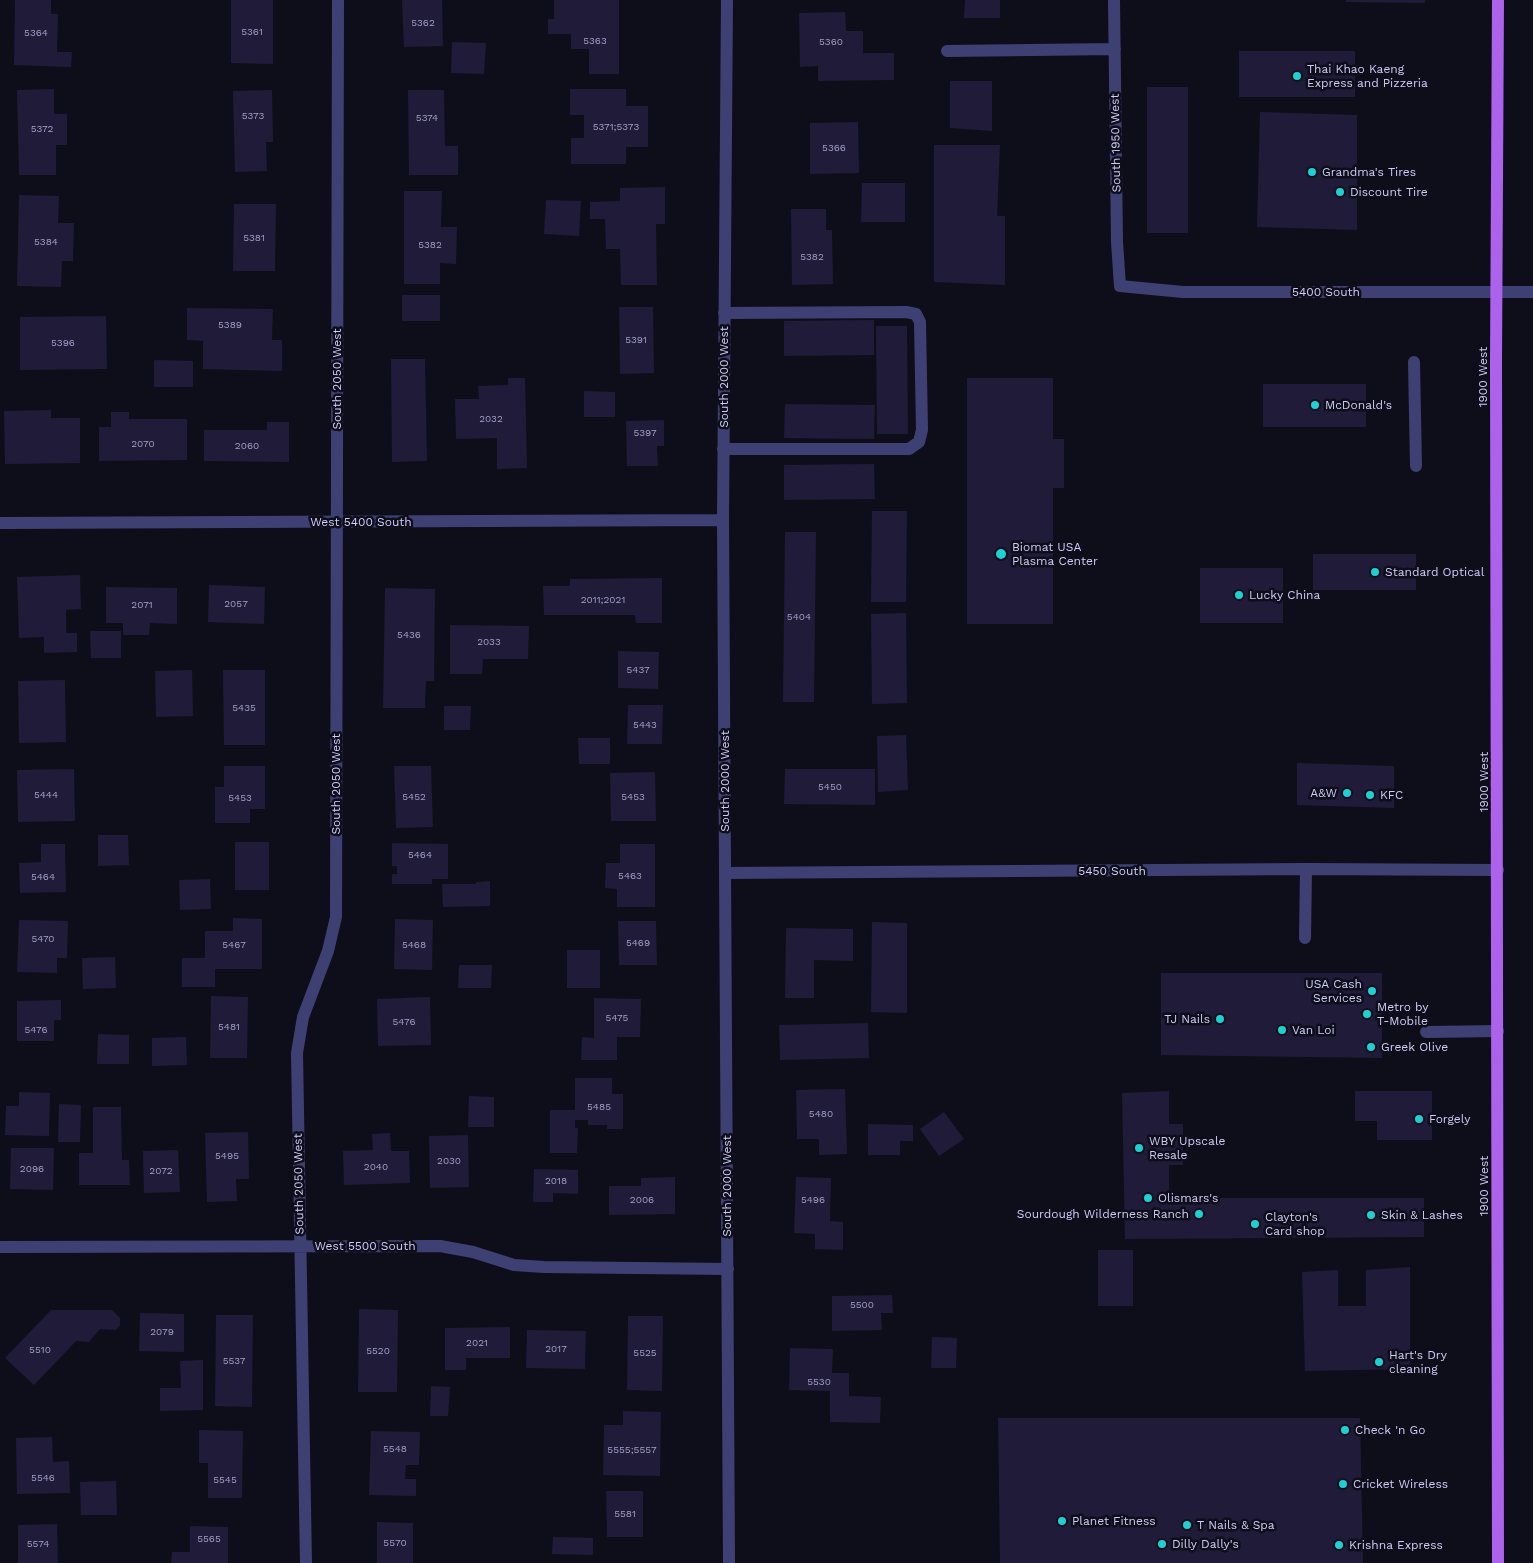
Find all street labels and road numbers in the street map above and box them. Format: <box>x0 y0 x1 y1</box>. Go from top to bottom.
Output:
street label: South 1950 West <box>1108 93 1124 193</box>
street label: 5400 South <box>1292 285 1360 299</box>
street label: South 2000 West <box>717 326 731 428</box>
street label: South 2050 West <box>330 328 344 430</box>
street label: 1900 West <box>1476 347 1490 407</box>
street label: West 5400 South <box>310 515 412 529</box>
street label: South 2000 West <box>718 730 732 832</box>
street label: South 2050 West <box>329 733 343 835</box>
street label: 1900 West <box>1477 752 1491 812</box>
street label: 5450 South <box>1078 864 1146 878</box>
street label: South 2050 West <box>291 1133 307 1235</box>
street label: South 2000 West <box>720 1135 734 1237</box>
street label: 1900 West <box>1477 1156 1491 1216</box>
street label: West 5500 South <box>314 1239 416 1253</box>

